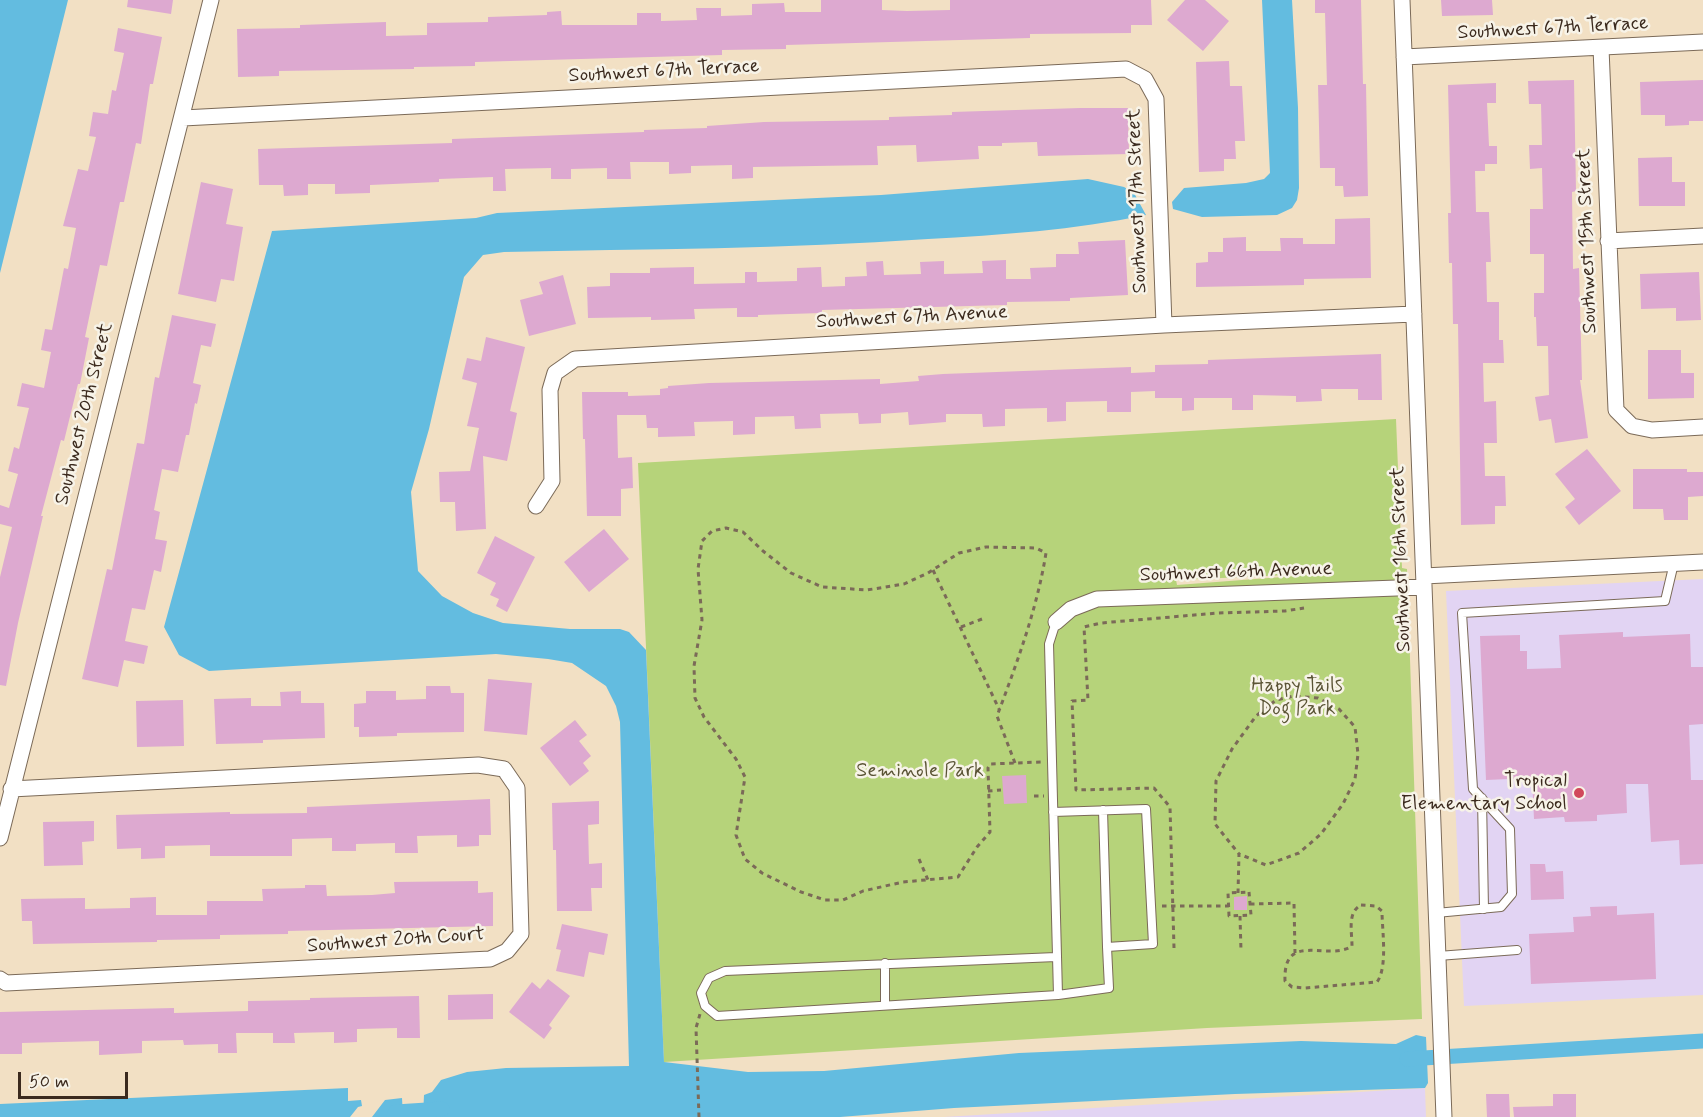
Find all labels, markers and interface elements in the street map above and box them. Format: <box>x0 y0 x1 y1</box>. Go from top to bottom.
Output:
street label: Southwest 67th Terrace <box>1457 12 1649 46</box>
street label: Southwest 67th Terrace <box>568 55 760 89</box>
street label: Southwest 17th Street <box>1123 108 1153 294</box>
street label: Southwest 15th Street <box>1573 148 1603 334</box>
street label: Southwest 67th Avenue <box>816 301 1008 335</box>
street label: Southwest 20th Street <box>51 320 119 508</box>
street label: Southwest 16th Street <box>1387 466 1417 652</box>
street label: Southwest 66th Avenue <box>1139 558 1333 588</box>
park label: Happy Tails Dog Park <box>1251 675 1343 722</box>
park label: Seminole Park <box>856 760 984 784</box>
place label: Tropical Elementary School <box>1401 770 1567 817</box>
marker: Tropical Elementary School <box>1572 786 1586 800</box>
street label: Southwest 20th Court <box>306 923 486 959</box>
scale bar <box>21 1060 130 1098</box>
text: 50 m <box>29 1070 69 1094</box>

